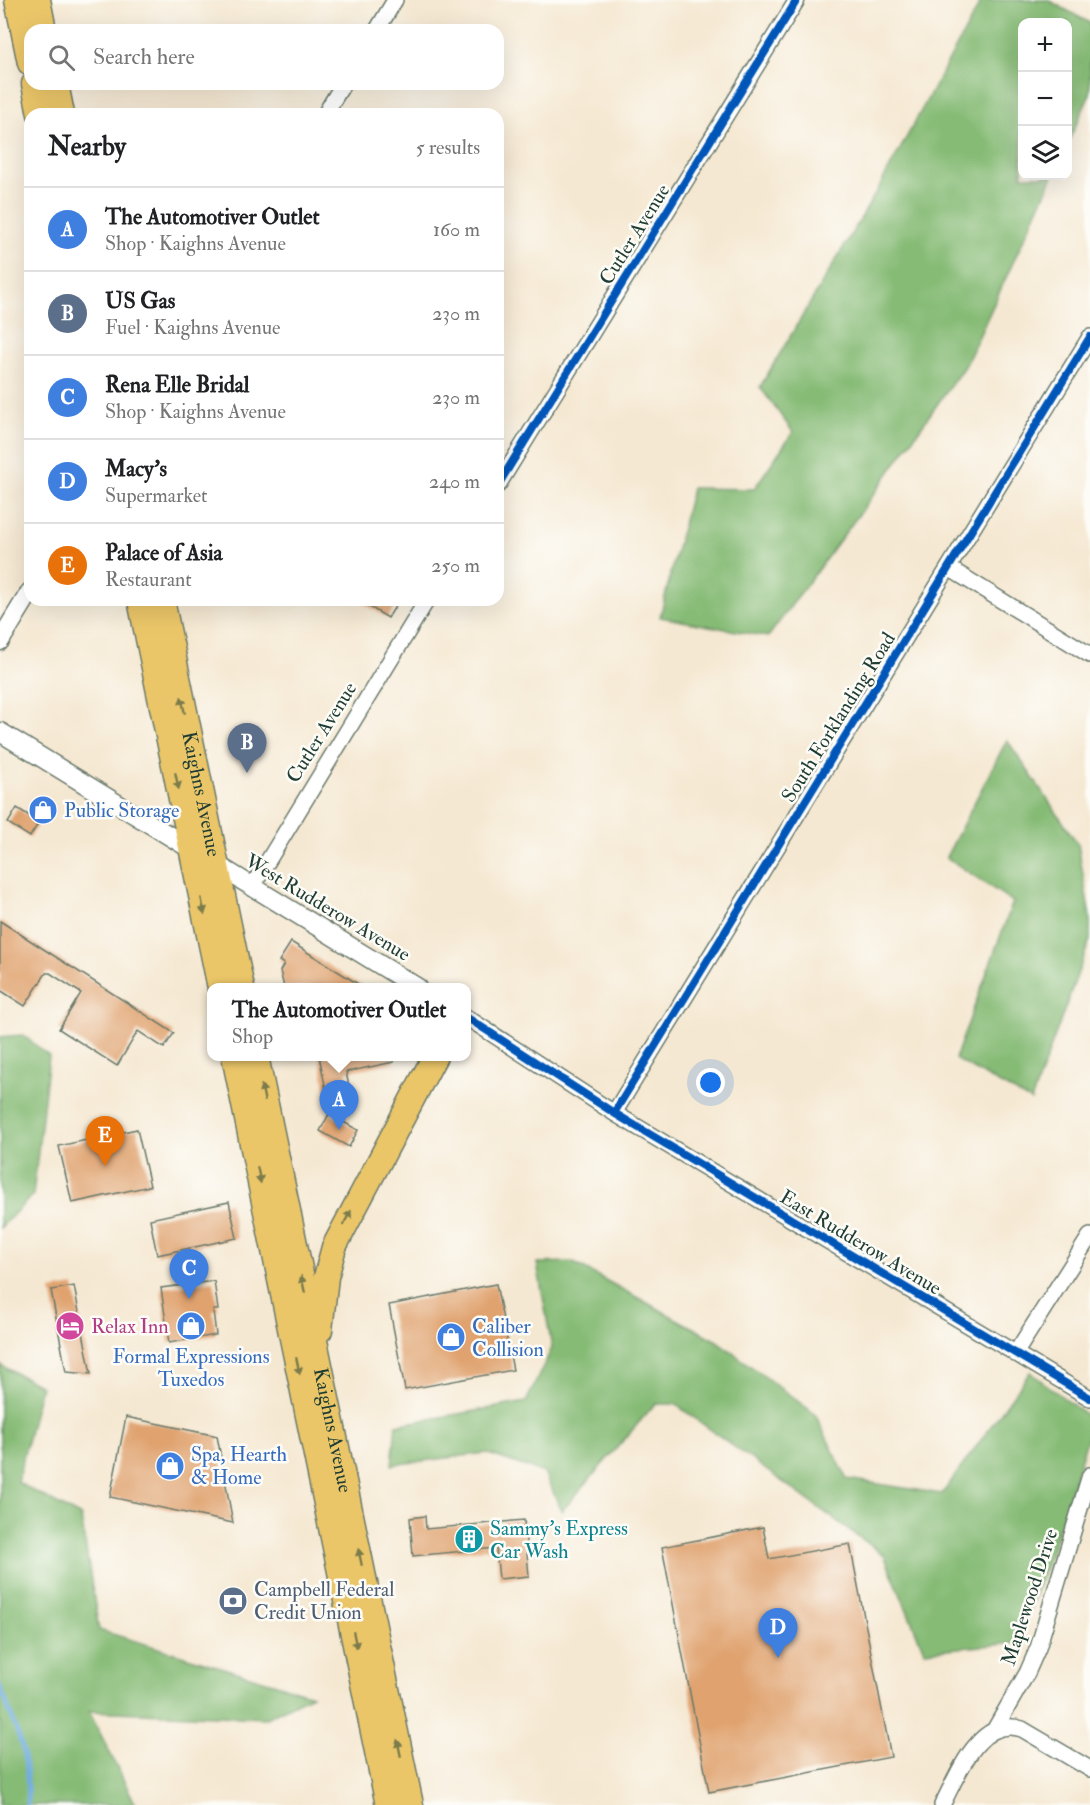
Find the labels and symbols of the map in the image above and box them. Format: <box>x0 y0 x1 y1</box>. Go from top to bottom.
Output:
street label: Cutler Avenue <box>594 179 675 289</box>
street label: South Forklanding Road <box>776 627 901 807</box>
street label: Cutler Avenue <box>281 677 362 787</box>
one-way arrow <box>178 696 188 714</box>
pin: B <box>228 724 266 773</box>
street label: Kaighns Avenue <box>176 729 227 859</box>
one-way arrow <box>173 771 182 790</box>
shop icon: Public Storage <box>27 794 59 826</box>
place label: Public Storage <box>64 798 179 823</box>
street label: West Rudderow Avenue <box>240 848 415 967</box>
one-way arrow <box>199 897 208 916</box>
your location <box>696 1068 725 1097</box>
pin: A <box>320 1080 358 1130</box>
one-way arrow <box>258 1083 267 1102</box>
pin: E <box>86 1116 124 1166</box>
one-way arrow <box>255 1166 264 1185</box>
street label: East Rudderow Avenue <box>775 1184 946 1301</box>
one-way arrow <box>342 1210 352 1227</box>
pin: C <box>170 1250 208 1299</box>
one-way arrow <box>298 1274 307 1293</box>
hotel icon: Relax Inn <box>54 1310 86 1342</box>
shop icon: Formal Expressions Tuxedos <box>175 1310 207 1342</box>
place label: Relax Inn <box>91 1314 169 1339</box>
place label: Caliber Collision <box>472 1314 544 1362</box>
shop icon: Caliber Collision <box>435 1321 467 1353</box>
place label: Formal Expressions Tuxedos <box>112 1344 270 1392</box>
one-way arrow <box>294 1357 303 1376</box>
street label: Kaighns Avenue <box>308 1365 358 1495</box>
place label: Spa, Hearth & Home <box>191 1442 288 1490</box>
shop icon: Spa, Hearth & Home <box>154 1450 186 1482</box>
place label: Sammy's Express Car Wash <box>490 1516 628 1564</box>
building icon: Sammy's Express Car Wash <box>453 1523 485 1555</box>
street label: Maplewood Drive <box>996 1526 1064 1669</box>
one-way arrow <box>354 1548 364 1566</box>
place label: Campbell Federal Credit Union <box>254 1577 394 1625</box>
bank icon: Campbell Federal Credit Union <box>217 1585 249 1617</box>
pin: D <box>758 1608 798 1658</box>
one-way arrow <box>350 1630 360 1649</box>
one-way arrow <box>394 1738 403 1757</box>

